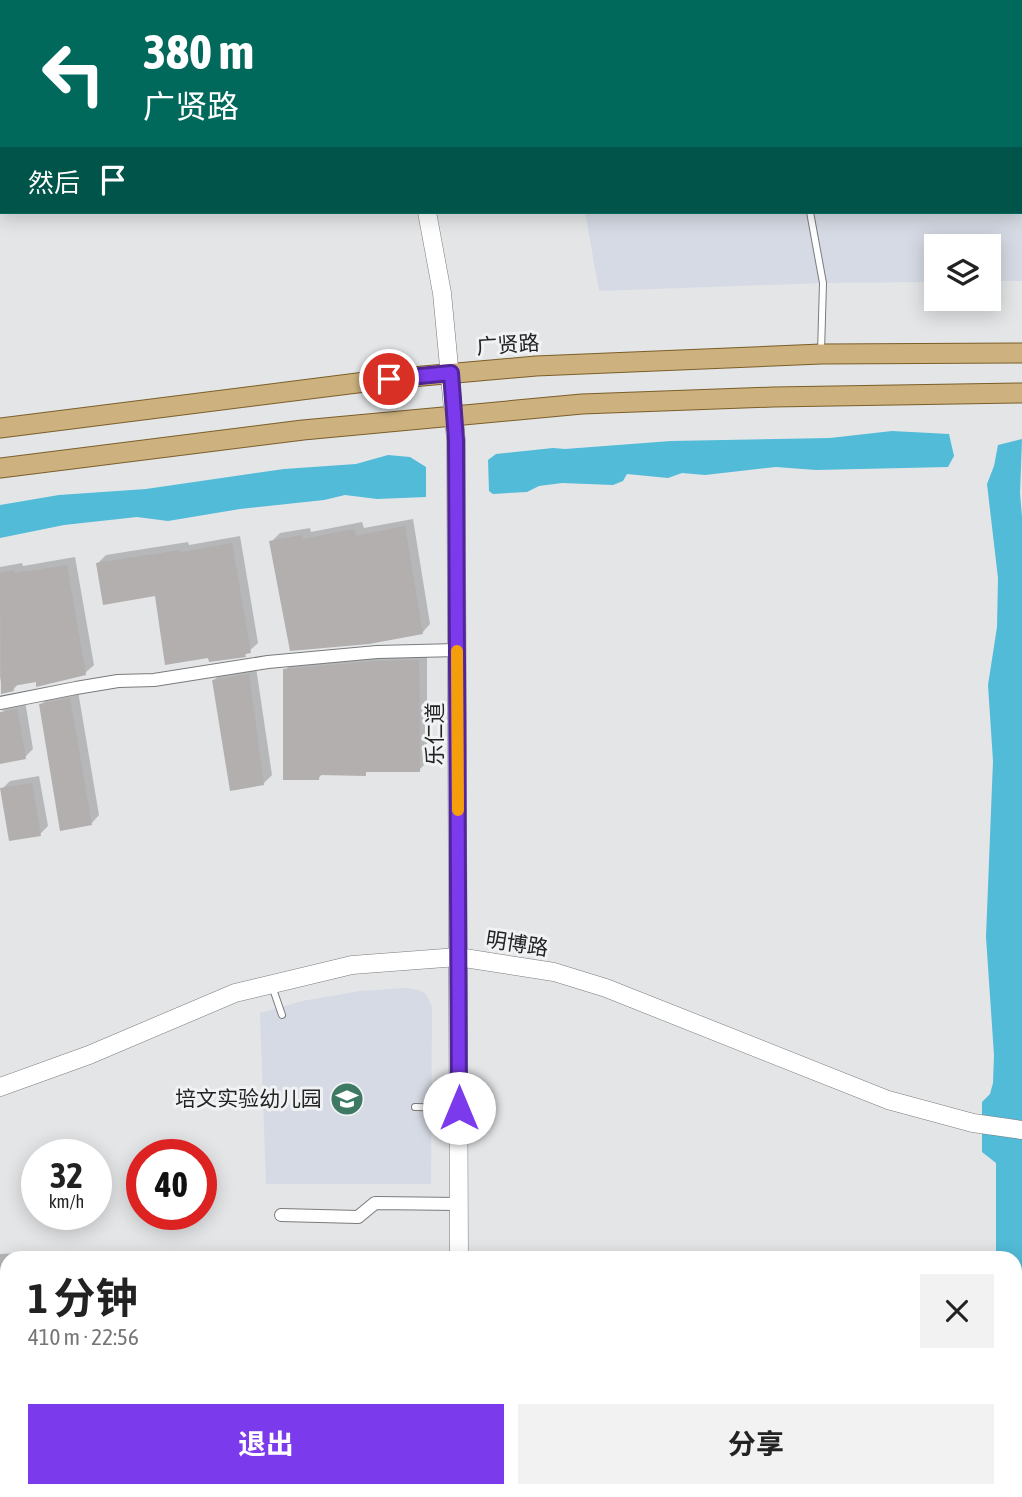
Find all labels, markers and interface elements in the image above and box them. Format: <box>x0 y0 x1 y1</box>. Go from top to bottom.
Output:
text: 380 m <box>143 23 254 79</box>
icon: left <box>28 28 119 119</box>
text: 广贤路 <box>143 88 239 125</box>
icon: arrive <box>94 161 132 199</box>
text: 然后 <box>28 168 80 198</box>
map controls <box>924 234 1001 311</box>
button: layers <box>924 234 1001 311</box>
street label: 广贤路 <box>476 330 540 358</box>
pin <box>359 349 419 409</box>
icon: arrive <box>370 360 408 398</box>
street label: 乐仁道 <box>422 703 446 766</box>
street label: 明博路 <box>484 926 550 960</box>
position arrow <box>422 1071 496 1145</box>
school or university icon: 培文实验幼儿园 <box>328 1080 366 1118</box>
place label: 培文实验幼儿园 <box>175 1086 322 1110</box>
speed limit sign: 40 <box>126 1139 217 1230</box>
text: 32 <box>50 1155 83 1195</box>
text: km/h <box>49 1191 84 1212</box>
text: 1 分钟 <box>28 1274 138 1322</box>
button: close <box>920 1274 994 1348</box>
text: 410 m · 22:56 <box>28 1324 139 1350</box>
button: 退出 <box>28 1404 504 1484</box>
button: 分享 <box>518 1404 994 1484</box>

